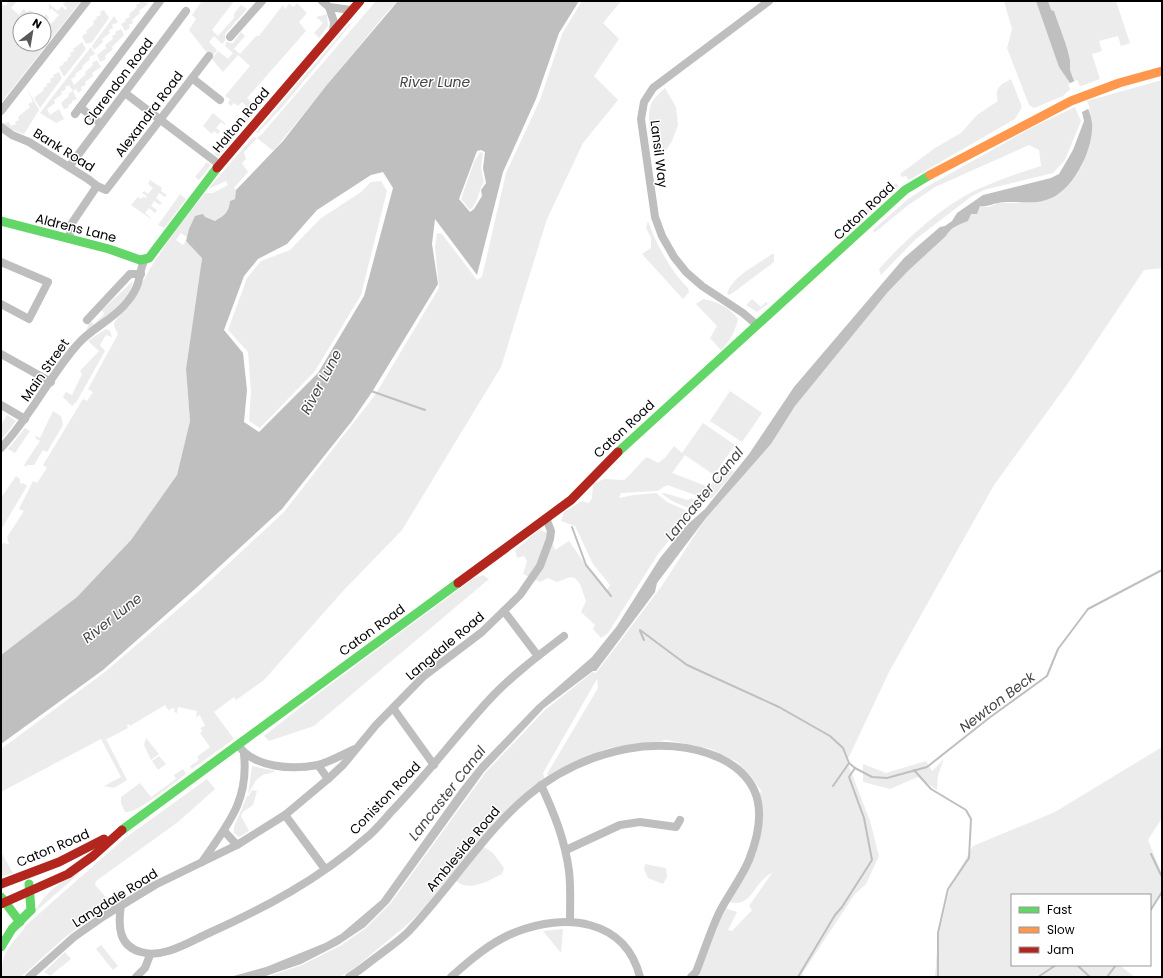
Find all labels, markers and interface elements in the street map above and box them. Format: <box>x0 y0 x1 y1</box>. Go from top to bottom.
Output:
north arrow <box>12 12 52 52</box>
text: N <box>29 14 45 32</box>
street label: Clarendon Road <box>79 34 157 130</box>
street label: Alexandra Road <box>110 67 188 161</box>
water label: River Lune <box>400 72 471 92</box>
street label: Halton Road <box>208 83 274 157</box>
street label: Lansil Way <box>645 119 673 190</box>
street label: Bank Road <box>30 124 98 176</box>
street label: Caton Road <box>829 178 899 244</box>
street label: Aldrens Lane <box>33 209 119 247</box>
street label: Main Street <box>16 334 74 405</box>
water label: River Lune <box>296 346 347 418</box>
street label: Caton Road <box>589 396 659 462</box>
water label: Lancaster Canal <box>660 443 748 545</box>
water label: River Lune <box>78 588 146 648</box>
street label: Caton Road <box>335 600 409 660</box>
street label: Langdale Road <box>402 607 488 685</box>
water label: Newton Beck <box>955 666 1040 737</box>
water label: Lancaster Canal <box>404 741 491 844</box>
street label: Coniston Road <box>345 757 425 839</box>
street label: Ambleside Road <box>422 802 504 896</box>
street label: Caton Road <box>14 824 92 872</box>
street label: Langdale Road <box>69 864 161 932</box>
legend <box>1011 894 1151 966</box>
text: Fast <box>1047 901 1072 918</box>
text: Slow <box>1047 921 1075 938</box>
text: Jam <box>1047 941 1074 958</box>

